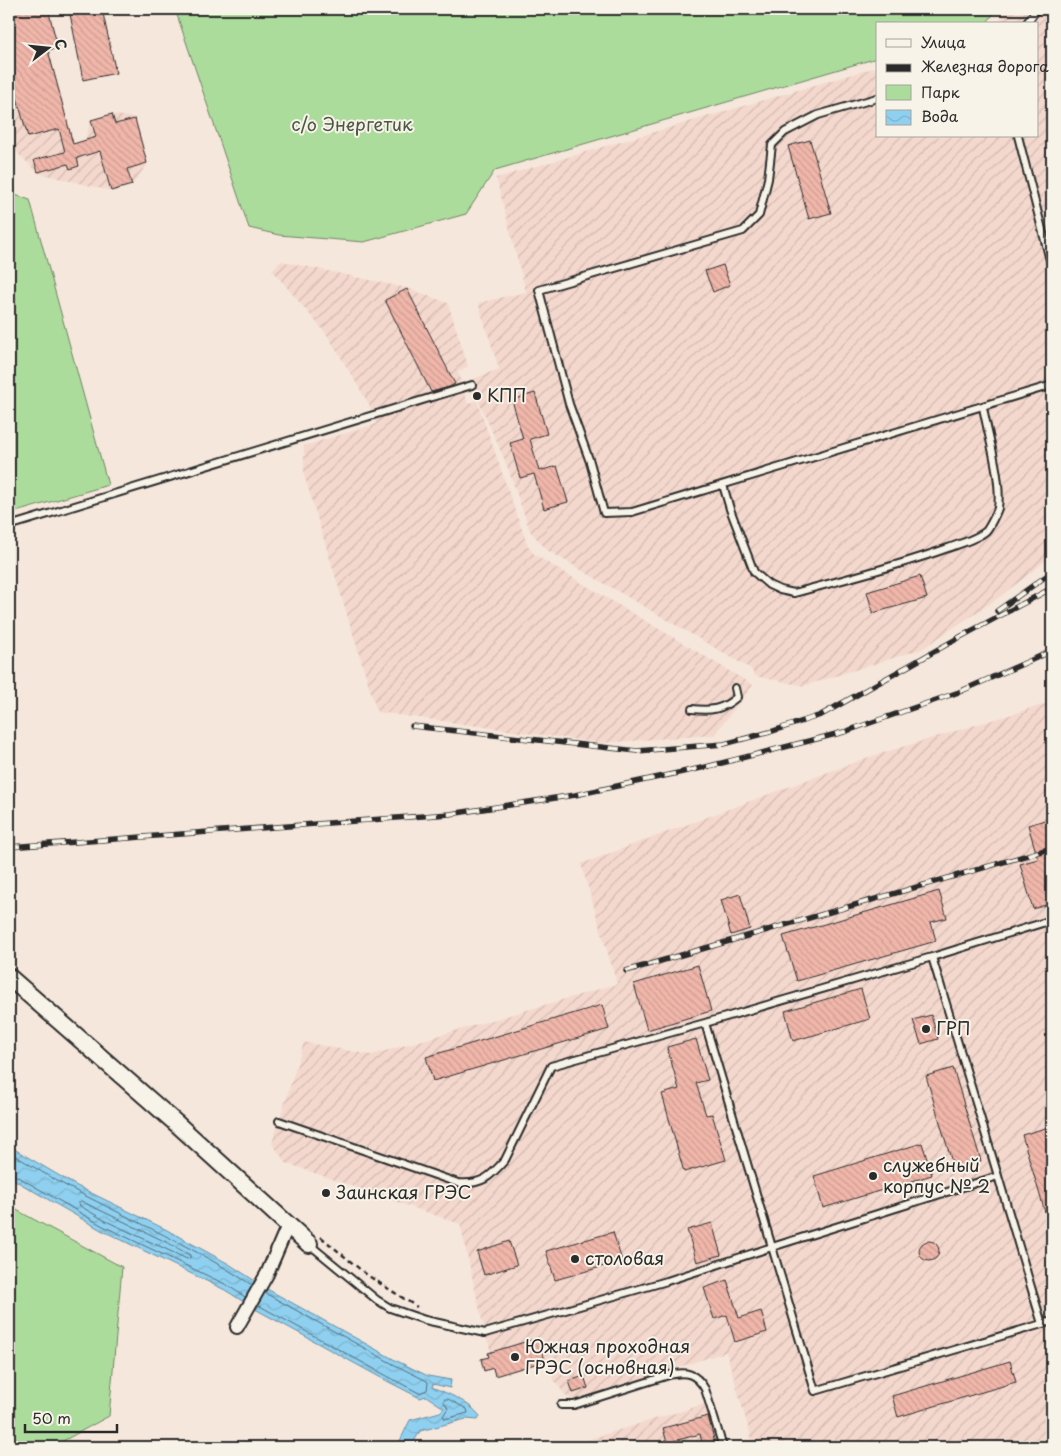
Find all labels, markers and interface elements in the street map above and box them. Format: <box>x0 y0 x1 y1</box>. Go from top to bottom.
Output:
north arrow <box>22 22 72 72</box>
legend <box>876 22 1038 138</box>
text: Улица <box>921 30 966 53</box>
text: С <box>49 36 73 52</box>
text: Железная дорога <box>921 54 1049 77</box>
text: Парк <box>921 80 960 103</box>
text: Вода <box>921 104 959 127</box>
park label: с/о Энергетик <box>291 110 413 137</box>
place label: КПП <box>487 381 527 408</box>
marker: КПП <box>471 390 483 402</box>
place label: ГРП <box>936 1014 970 1041</box>
marker: ГРП <box>920 1023 932 1035</box>
place label: служебный корпус № 2 <box>883 1151 990 1199</box>
marker: служебный корпус № 2 <box>867 1170 879 1182</box>
place label: Заинская ГРЭС <box>336 1178 471 1205</box>
marker: Заинская ГРЭС <box>320 1187 332 1199</box>
place label: столовая <box>585 1244 664 1271</box>
marker: столовая <box>569 1253 581 1265</box>
place label: Южная проходная ГРЭС (основная) <box>525 1332 690 1380</box>
marker: Южная проходная ГРЭС (основная) <box>509 1351 521 1363</box>
scale bar <box>25 1401 118 1433</box>
text: 50 m <box>32 1406 71 1429</box>

